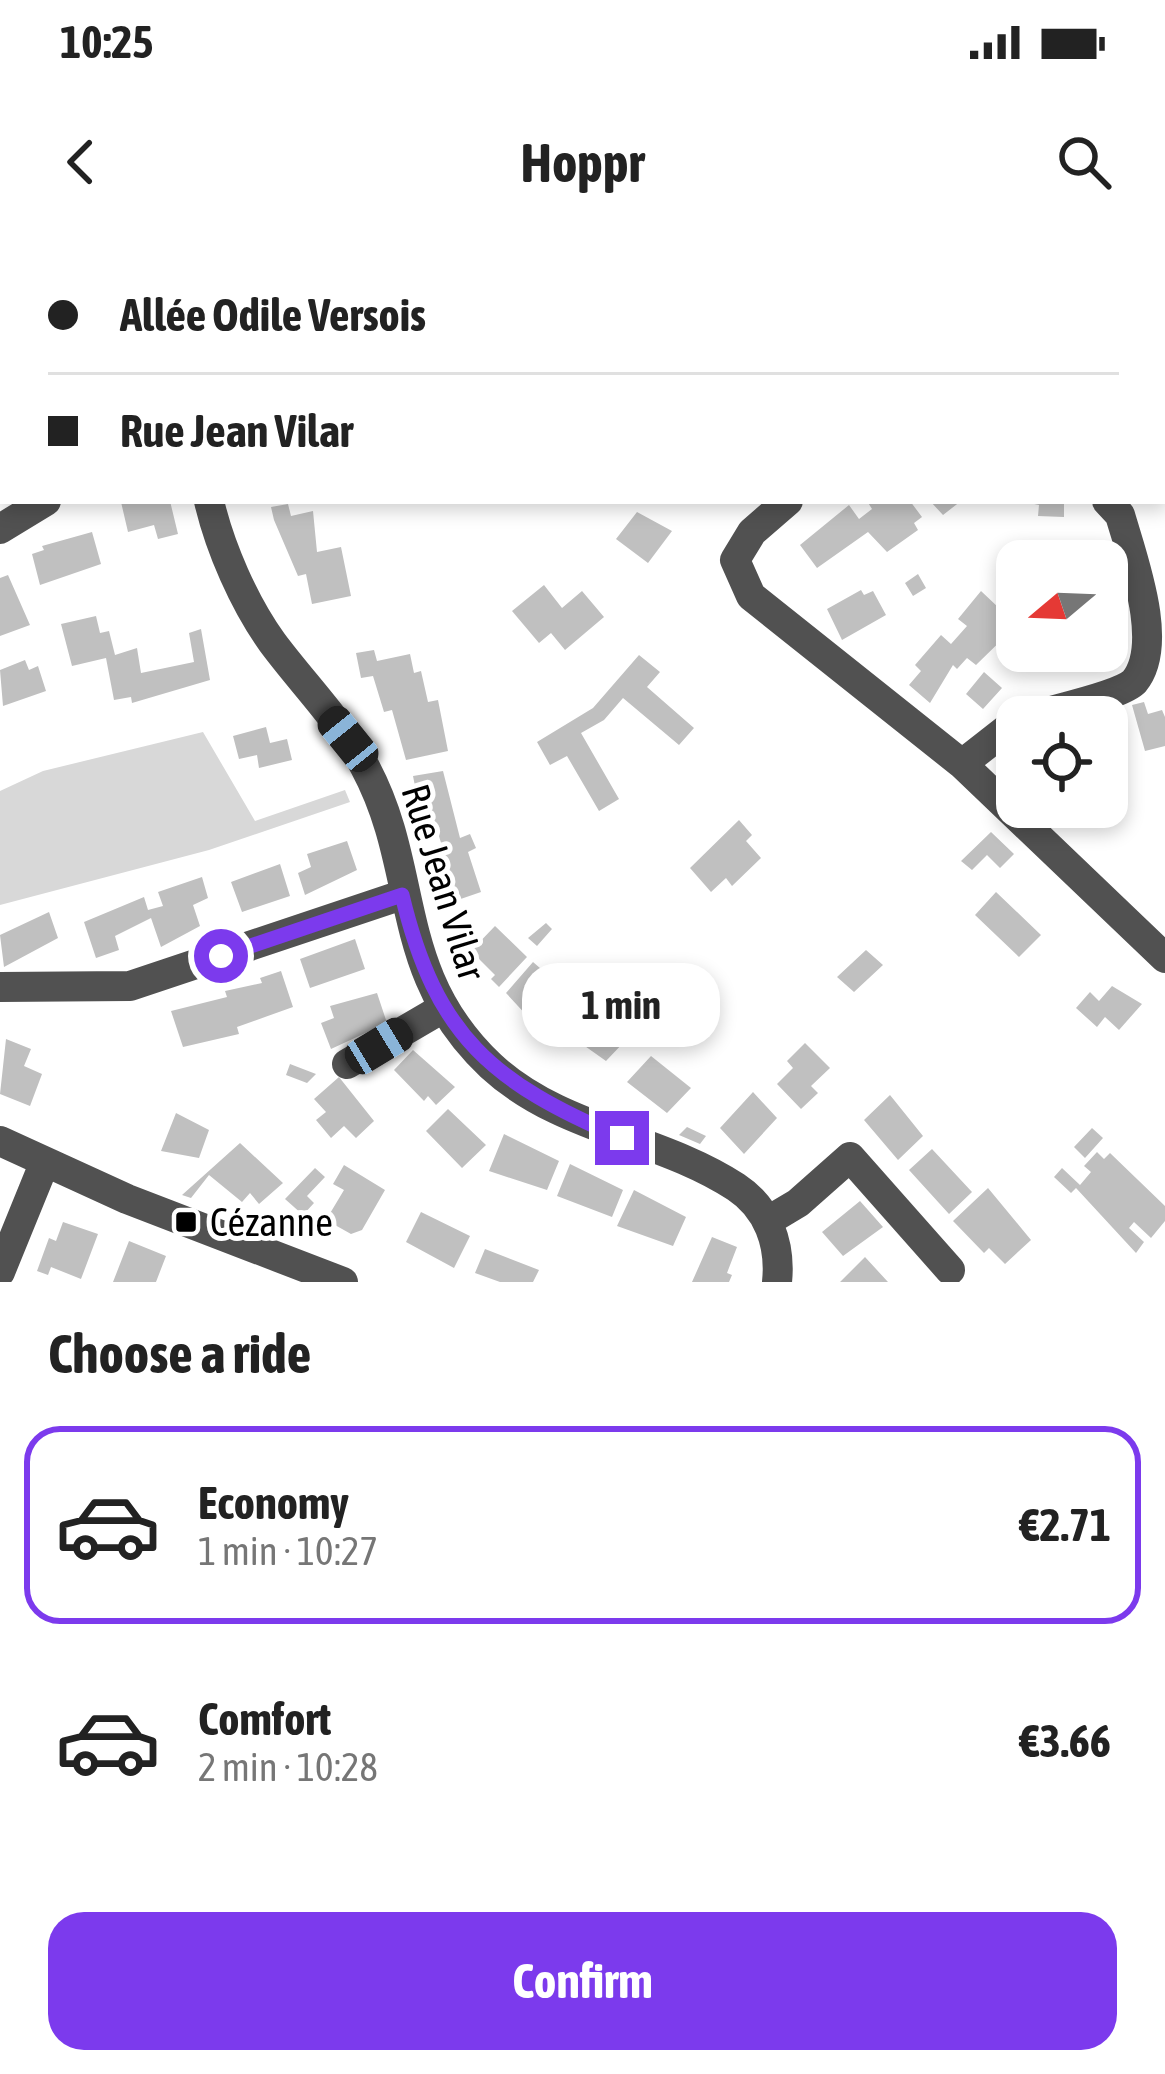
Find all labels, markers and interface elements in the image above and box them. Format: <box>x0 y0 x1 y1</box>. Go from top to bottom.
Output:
text: 10:25 <box>60 16 154 68</box>
icon: back <box>48 129 114 195</box>
icon: search <box>1051 129 1117 195</box>
text: Hoppr <box>521 132 644 193</box>
text: Allée Odile Versois <box>120 289 426 341</box>
text: Rue Jean Vilar <box>120 405 353 457</box>
north arrow <box>996 540 1128 672</box>
map controls <box>996 540 1128 828</box>
button: locate <box>996 696 1128 828</box>
car <box>311 700 385 778</box>
street label: Rue Jean Vilar <box>393 779 495 985</box>
route start <box>194 929 248 983</box>
callout: 1 min <box>523 964 721 1048</box>
text: 1 min <box>581 983 661 1027</box>
car <box>339 1012 419 1080</box>
route end <box>595 1111 649 1165</box>
place label: Cézanne <box>210 1200 333 1244</box>
marker: Cézanne <box>173 1209 199 1235</box>
text: Choose a ride <box>48 1323 311 1384</box>
icon: car <box>54 1471 162 1579</box>
text: Economy <box>198 1477 349 1529</box>
text: €2.71 <box>1019 1499 1111 1551</box>
text: 1 min · 10:27 <box>198 1529 378 1573</box>
icon: car <box>54 1687 162 1795</box>
text: Comfort <box>198 1693 331 1745</box>
text: €3.66 <box>1019 1715 1111 1767</box>
text: 2 min · 10:28 <box>198 1745 378 1789</box>
button: Confirm <box>48 1912 1117 2050</box>

